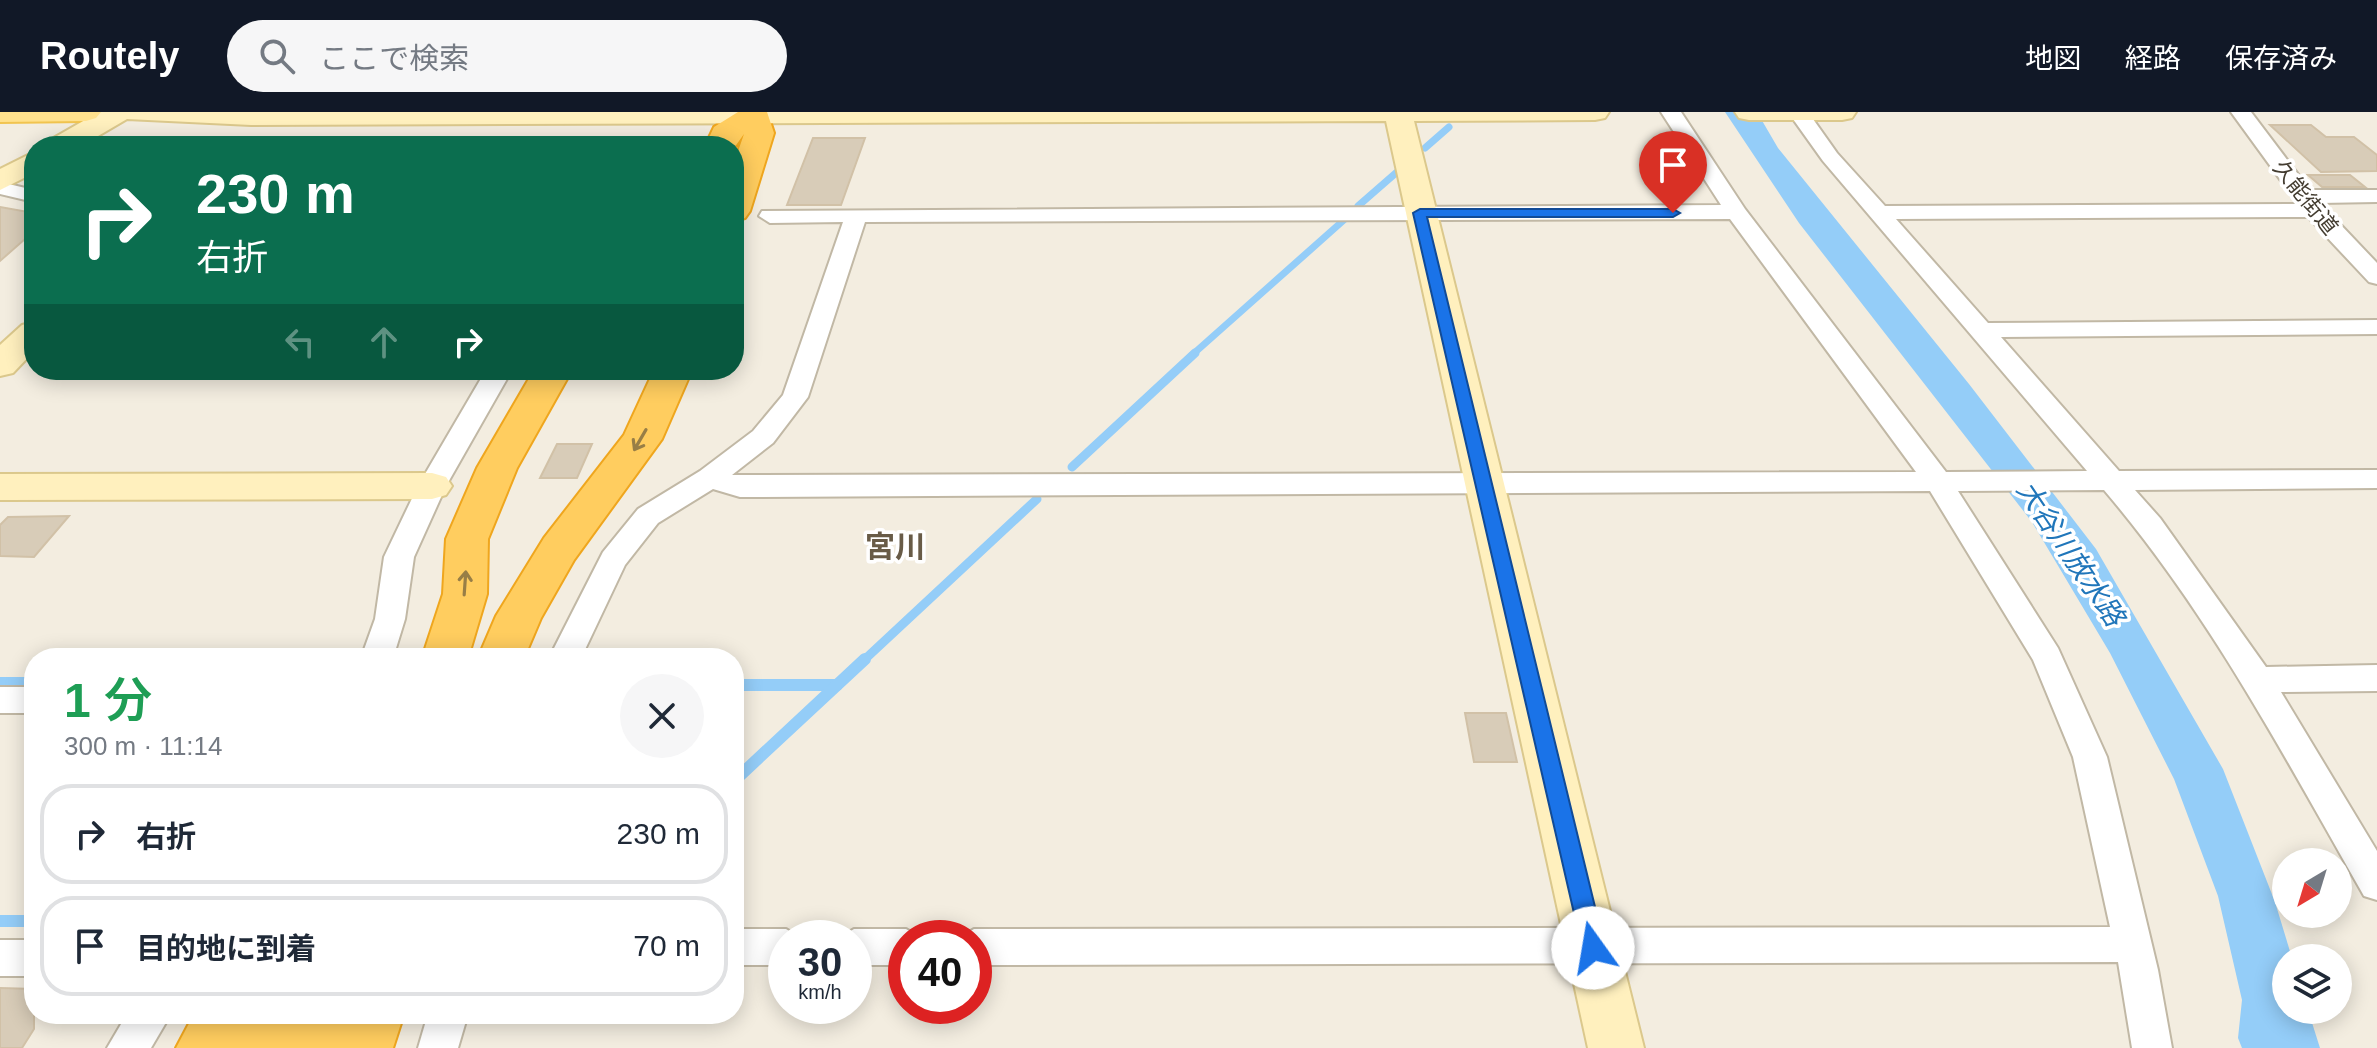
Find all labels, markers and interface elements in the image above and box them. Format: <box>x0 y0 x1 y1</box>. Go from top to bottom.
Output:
search box <box>227 20 787 92</box>
icon: search <box>255 34 299 78</box>
text: Routely <box>40 35 179 77</box>
text: ここで検索 <box>319 42 469 75</box>
text: 地図 <box>2025 43 2081 74</box>
text: 経路 <box>2125 43 2181 74</box>
text: 保存済み <box>2225 43 2337 74</box>
pin <box>1639 131 1707 213</box>
icon: arrive <box>1651 143 1695 187</box>
street label: 久能街道 <box>2268 155 2343 239</box>
text: 230 m <box>196 162 355 225</box>
icon: right <box>64 168 168 272</box>
text: 右折 <box>196 237 268 278</box>
icon: left <box>278 320 322 364</box>
icon: ahead <box>362 320 406 364</box>
icon: right <box>446 320 490 364</box>
one-way arrow <box>632 428 647 452</box>
water label: 大谷川放水路 <box>2011 475 2132 633</box>
district label: 宮川 <box>865 530 925 563</box>
one-way arrow <box>458 570 473 597</box>
text: 1 分 <box>64 674 152 727</box>
button: close <box>620 674 704 758</box>
text: 300 m · 11:14 <box>64 731 223 761</box>
icon: right <box>68 812 112 856</box>
text: 230 m <box>617 817 700 850</box>
text: 右折 <box>136 820 196 853</box>
north arrow <box>2272 848 2352 928</box>
map controls <box>2272 848 2352 1024</box>
position arrow <box>1551 906 1635 990</box>
speed limit sign: 40 <box>888 920 992 1024</box>
icon: arrive <box>68 924 112 968</box>
text: 70 m <box>633 929 700 962</box>
text: 目的地に到着 <box>136 932 316 965</box>
text: 30 <box>798 940 842 984</box>
button: layers <box>2272 944 2352 1024</box>
text: km/h <box>798 981 842 1003</box>

